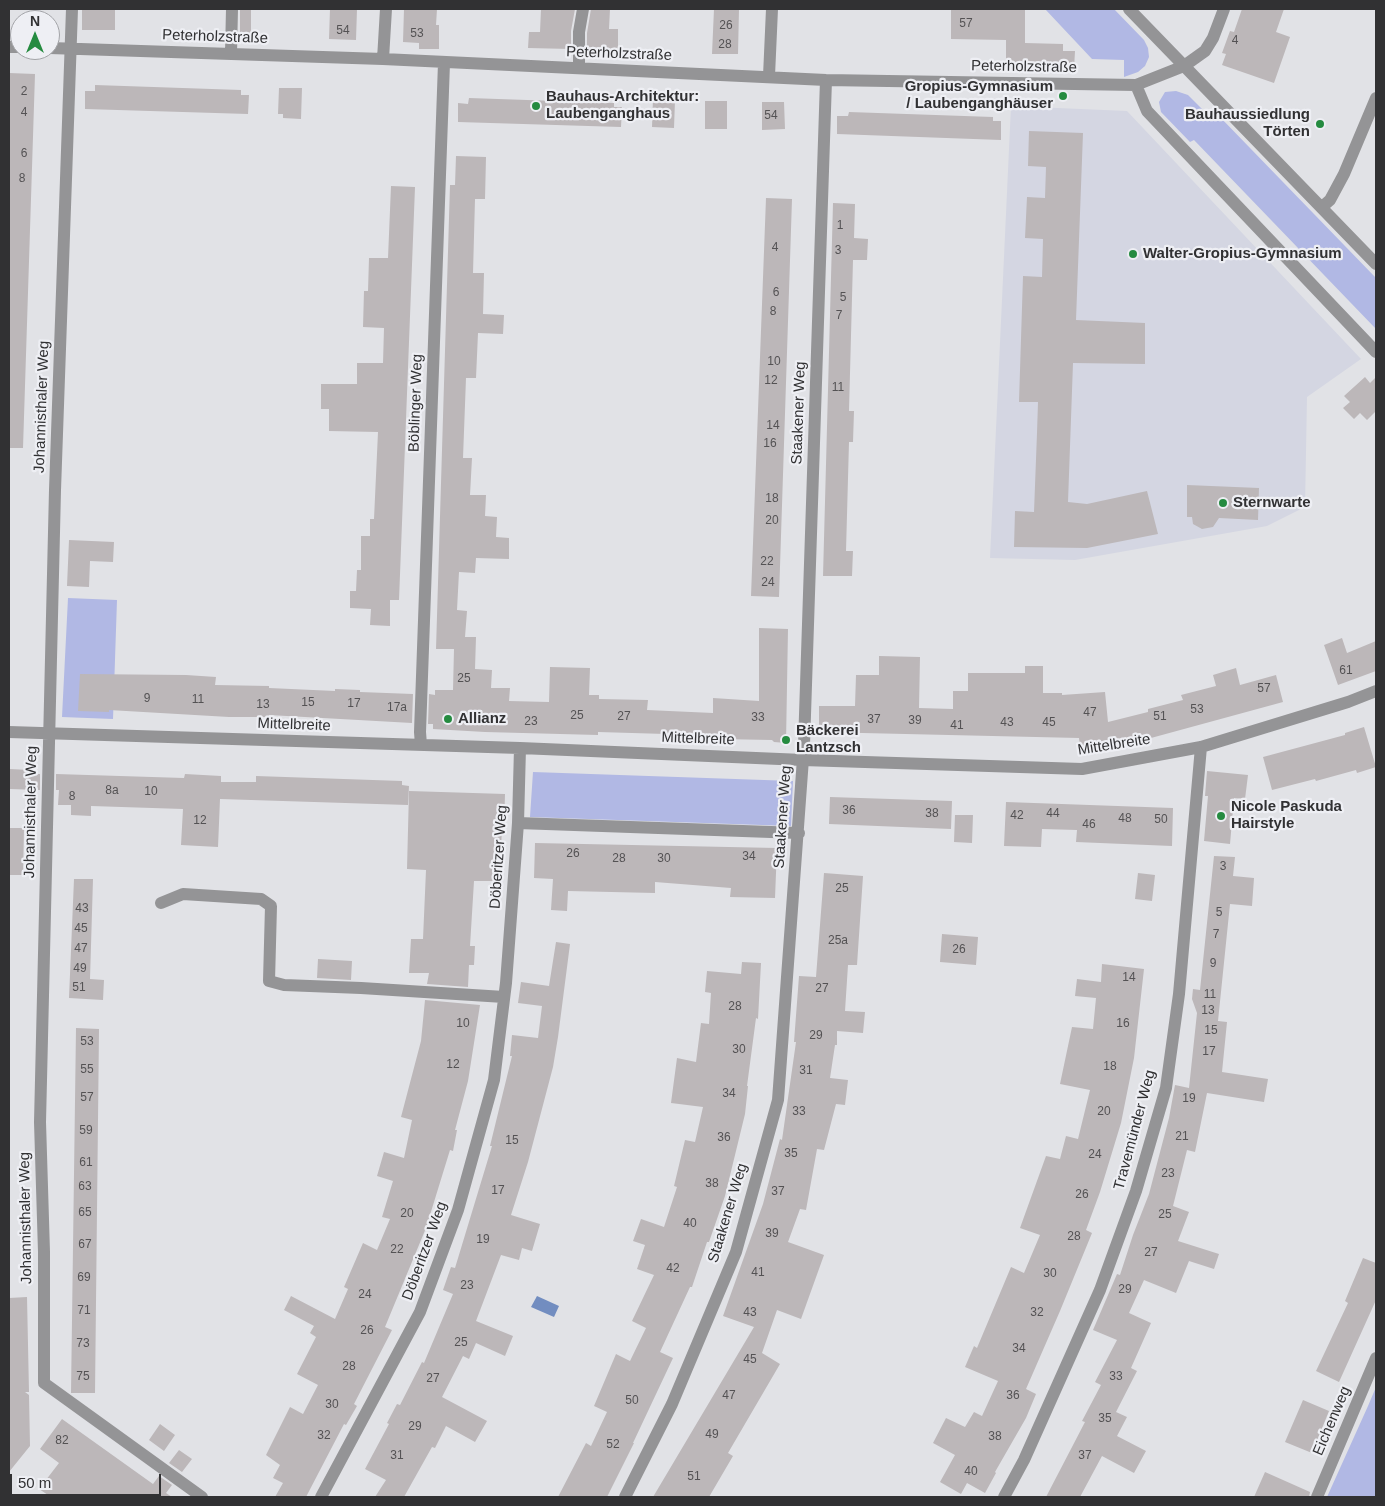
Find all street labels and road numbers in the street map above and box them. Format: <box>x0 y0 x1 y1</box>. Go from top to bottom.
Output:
street label: Peterholzstraße <box>162 26 268 48</box>
street label: Peterholzstraße <box>566 43 672 65</box>
street label: Peterholzstraße <box>971 57 1077 77</box>
street label: Johannisthaler Weg <box>31 341 53 473</box>
street label: Böblinger Weg <box>405 354 427 452</box>
street label: Staakener Weg <box>788 361 810 465</box>
street label: Mittelbreite <box>257 715 331 735</box>
street label: Mittelbreite <box>661 729 735 749</box>
street label: Mittelbreite <box>1076 730 1152 760</box>
street label: Johannisthaler Weg <box>21 746 41 878</box>
street label: Staakener Weg <box>770 765 796 869</box>
street label: Döberitzer Weg <box>486 805 512 909</box>
street label: Travemünder Weg <box>1110 1068 1160 1192</box>
street label: Johannisthaler Weg <box>16 1152 36 1284</box>
street label: Staakener Weg <box>704 1161 752 1265</box>
street label: Döberitzer Weg <box>399 1199 451 1303</box>
street label: Eichenweg <box>1309 1384 1355 1458</box>

